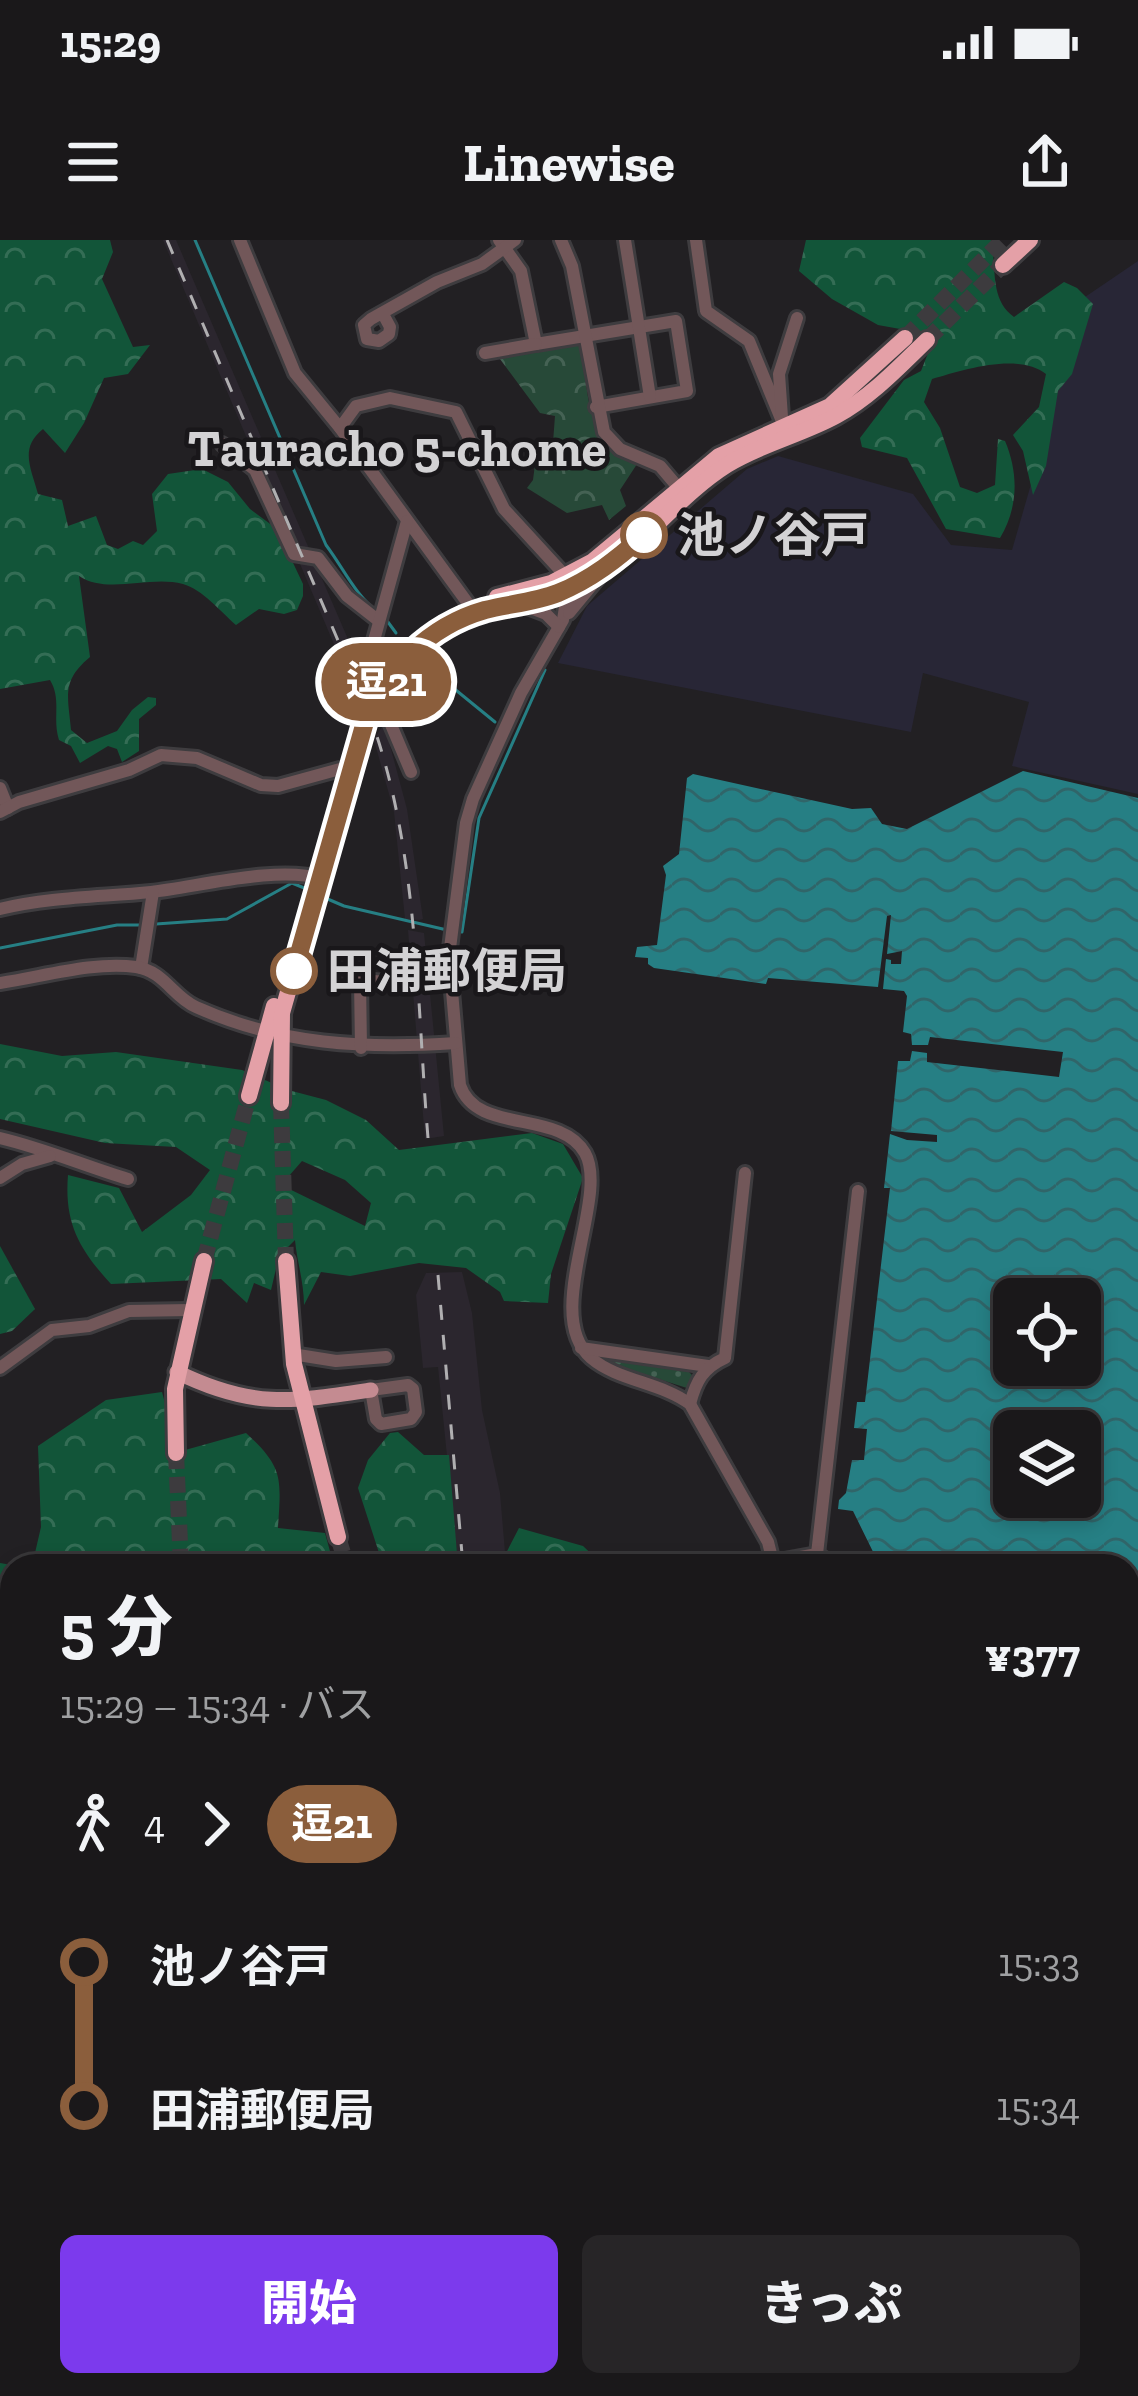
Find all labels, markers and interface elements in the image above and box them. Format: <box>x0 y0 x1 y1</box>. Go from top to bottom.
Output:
text: 15:29 <box>60 15 161 69</box>
icon: menu <box>60 129 126 195</box>
icon: share <box>1012 129 1078 195</box>
text: Linewise <box>463 130 675 195</box>
district label: Tauracho 5-chome <box>188 418 606 479</box>
place label: 池ノ谷戸 <box>677 507 869 564</box>
marker: 池ノ谷戸 <box>622 513 666 557</box>
line badge: 逗21 <box>317 643 455 721</box>
text: 逗21 <box>345 656 427 707</box>
place label: 田浦郵便局 <box>327 943 567 1000</box>
marker: 田浦郵便局 <box>272 949 316 993</box>
map controls <box>993 1278 1101 1518</box>
button: locate <box>993 1278 1101 1386</box>
button: layers <box>993 1410 1101 1518</box>
text: 5 分 <box>60 1588 173 1667</box>
text: ¥377 <box>985 1629 1080 1683</box>
text: 15:29 – 15:34 · バス <box>60 1681 375 1728</box>
icon: walk <box>60 1791 126 1857</box>
icon: forward <box>183 1791 249 1857</box>
text: 逗21 <box>291 1798 373 1849</box>
text: 4 <box>144 1801 165 1848</box>
text: 15:33 <box>998 1939 1080 1986</box>
text: 池ノ谷戸 <box>150 1940 330 1994</box>
text: 15:34 <box>996 2083 1080 2130</box>
text: 田浦郵便局 <box>150 2084 375 2138</box>
button: 開始 <box>60 2235 558 2373</box>
button: きっぷ <box>582 2235 1080 2373</box>

